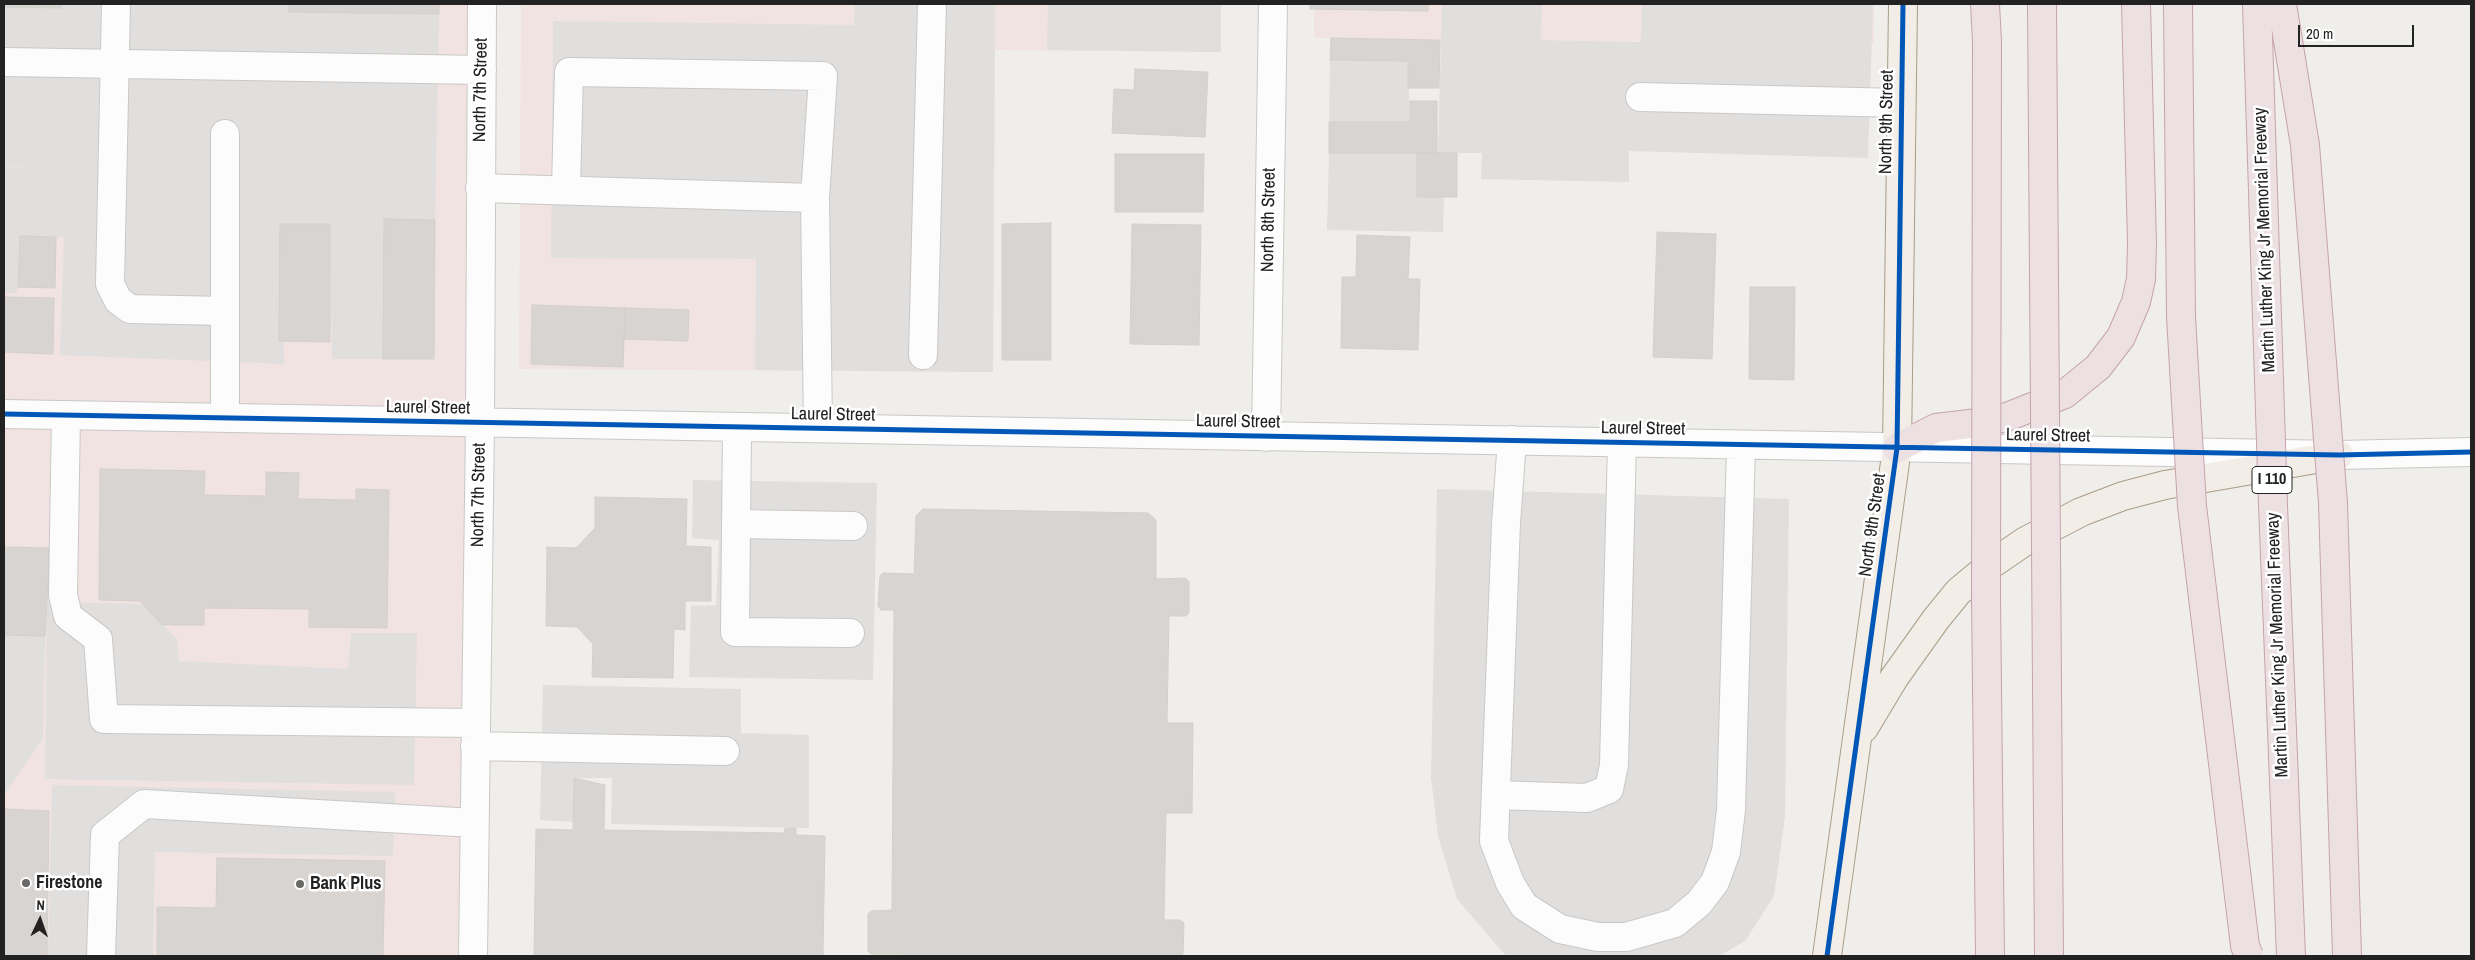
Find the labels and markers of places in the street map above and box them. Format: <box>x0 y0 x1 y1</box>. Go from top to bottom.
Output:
place label: Firestone <box>36 872 102 894</box>
place label: Bank Plus <box>310 873 381 895</box>
marker: Firestone <box>20 877 32 889</box>
marker: Bank Plus <box>294 878 306 890</box>

